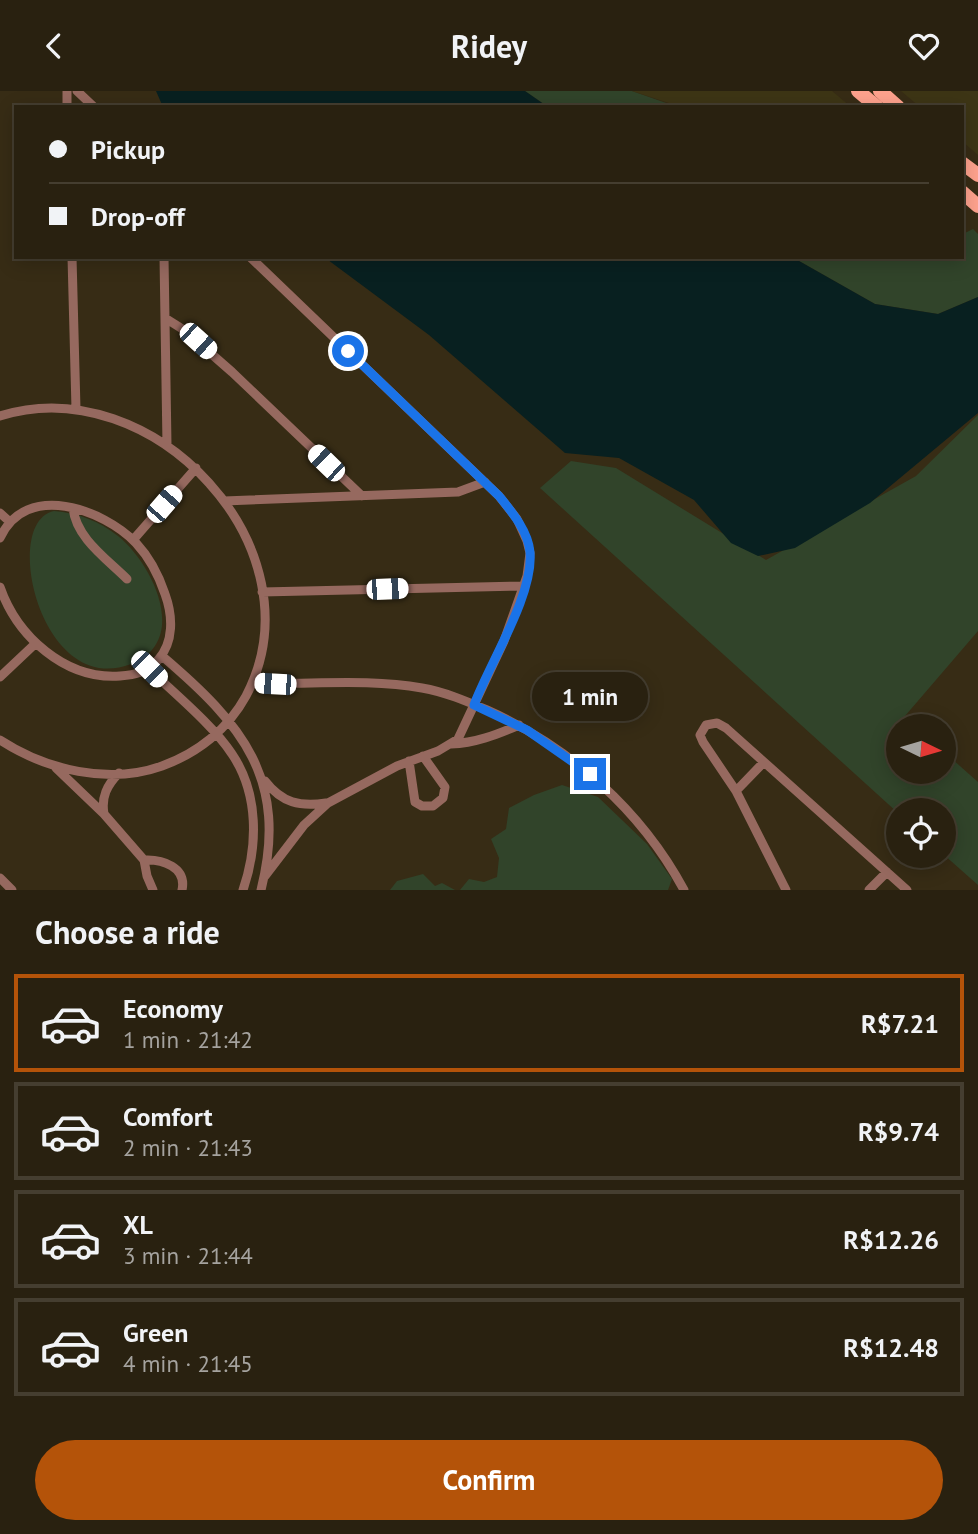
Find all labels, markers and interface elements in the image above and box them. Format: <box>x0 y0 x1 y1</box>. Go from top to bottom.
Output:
text: Ridey <box>451 25 527 67</box>
icon: back <box>35 27 73 65</box>
icon: heart <box>905 27 943 65</box>
text: Pickup <box>91 133 165 166</box>
text: Drop-off <box>91 200 185 233</box>
car <box>176 319 221 363</box>
route start <box>332 335 364 367</box>
car <box>304 441 349 485</box>
car <box>143 481 186 527</box>
car <box>366 578 409 600</box>
car <box>127 647 172 691</box>
car <box>254 672 297 696</box>
callout: 1 min <box>532 673 648 721</box>
text: 1 min <box>562 682 618 711</box>
north arrow <box>886 714 956 784</box>
map controls <box>886 714 956 868</box>
route end <box>574 758 606 790</box>
button: locate <box>886 798 956 868</box>
text: Choose a ride <box>35 911 220 953</box>
icon: car <box>39 992 102 1055</box>
text: Economy <box>123 992 223 1025</box>
text: R$7.21 <box>861 1007 939 1040</box>
text: 1 min · 21:42 <box>123 1025 253 1054</box>
icon: car <box>39 1100 102 1163</box>
text: Comfort <box>123 1100 213 1133</box>
text: R$9.74 <box>858 1115 939 1148</box>
text: 2 min · 21:43 <box>123 1133 253 1162</box>
icon: car <box>39 1208 102 1271</box>
text: XL <box>123 1208 153 1241</box>
text: R$12.26 <box>843 1223 939 1256</box>
text: 3 min · 21:44 <box>123 1241 253 1270</box>
icon: car <box>39 1316 102 1379</box>
text: Green <box>123 1316 188 1349</box>
text: R$12.48 <box>843 1331 939 1364</box>
text: 4 min · 21:45 <box>123 1349 253 1378</box>
button: Confirm <box>35 1440 943 1520</box>

